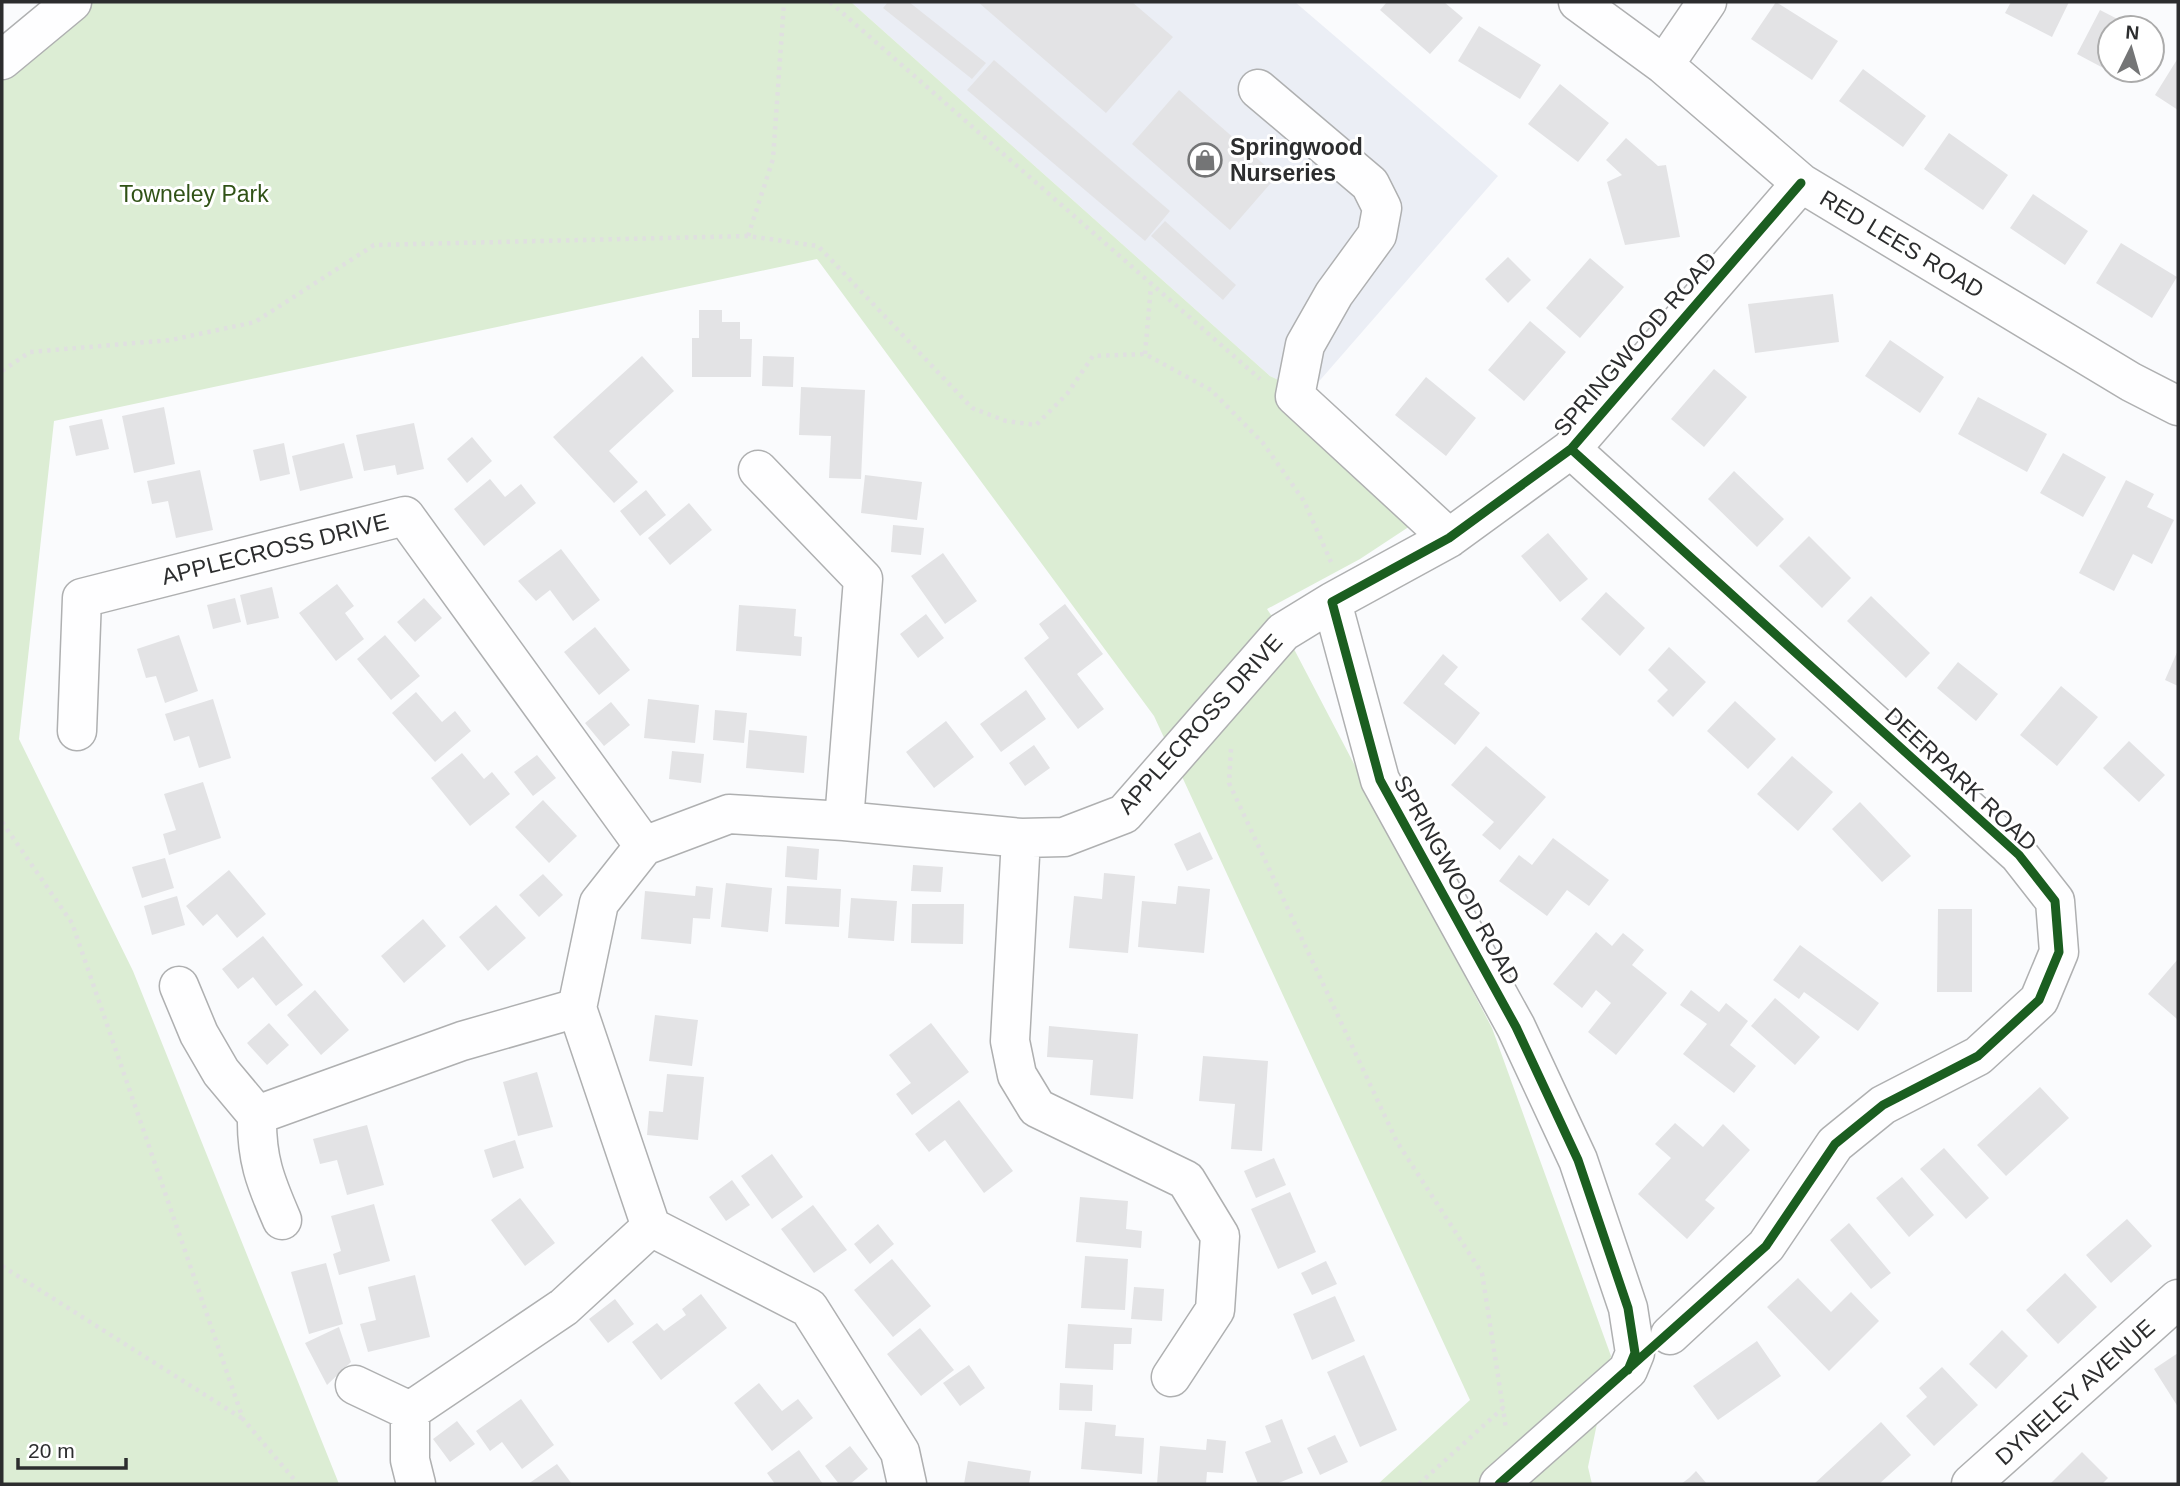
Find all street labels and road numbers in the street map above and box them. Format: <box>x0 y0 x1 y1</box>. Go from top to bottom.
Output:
street label: RED LEES ROAD <box>1815 185 1989 303</box>
street label: SPRINGWOOD ROAD <box>1548 247 1722 441</box>
street label: APPLECROSS DRIVE <box>159 508 391 590</box>
street label: APPLECROSS DRIVE <box>1113 629 1287 819</box>
street label: DEERPARK ROAD <box>1880 702 2042 856</box>
street label: SPRINGWOOD ROAD <box>1389 771 1525 989</box>
street label: DYNELEY AVENUE <box>1990 1314 2160 1470</box>

